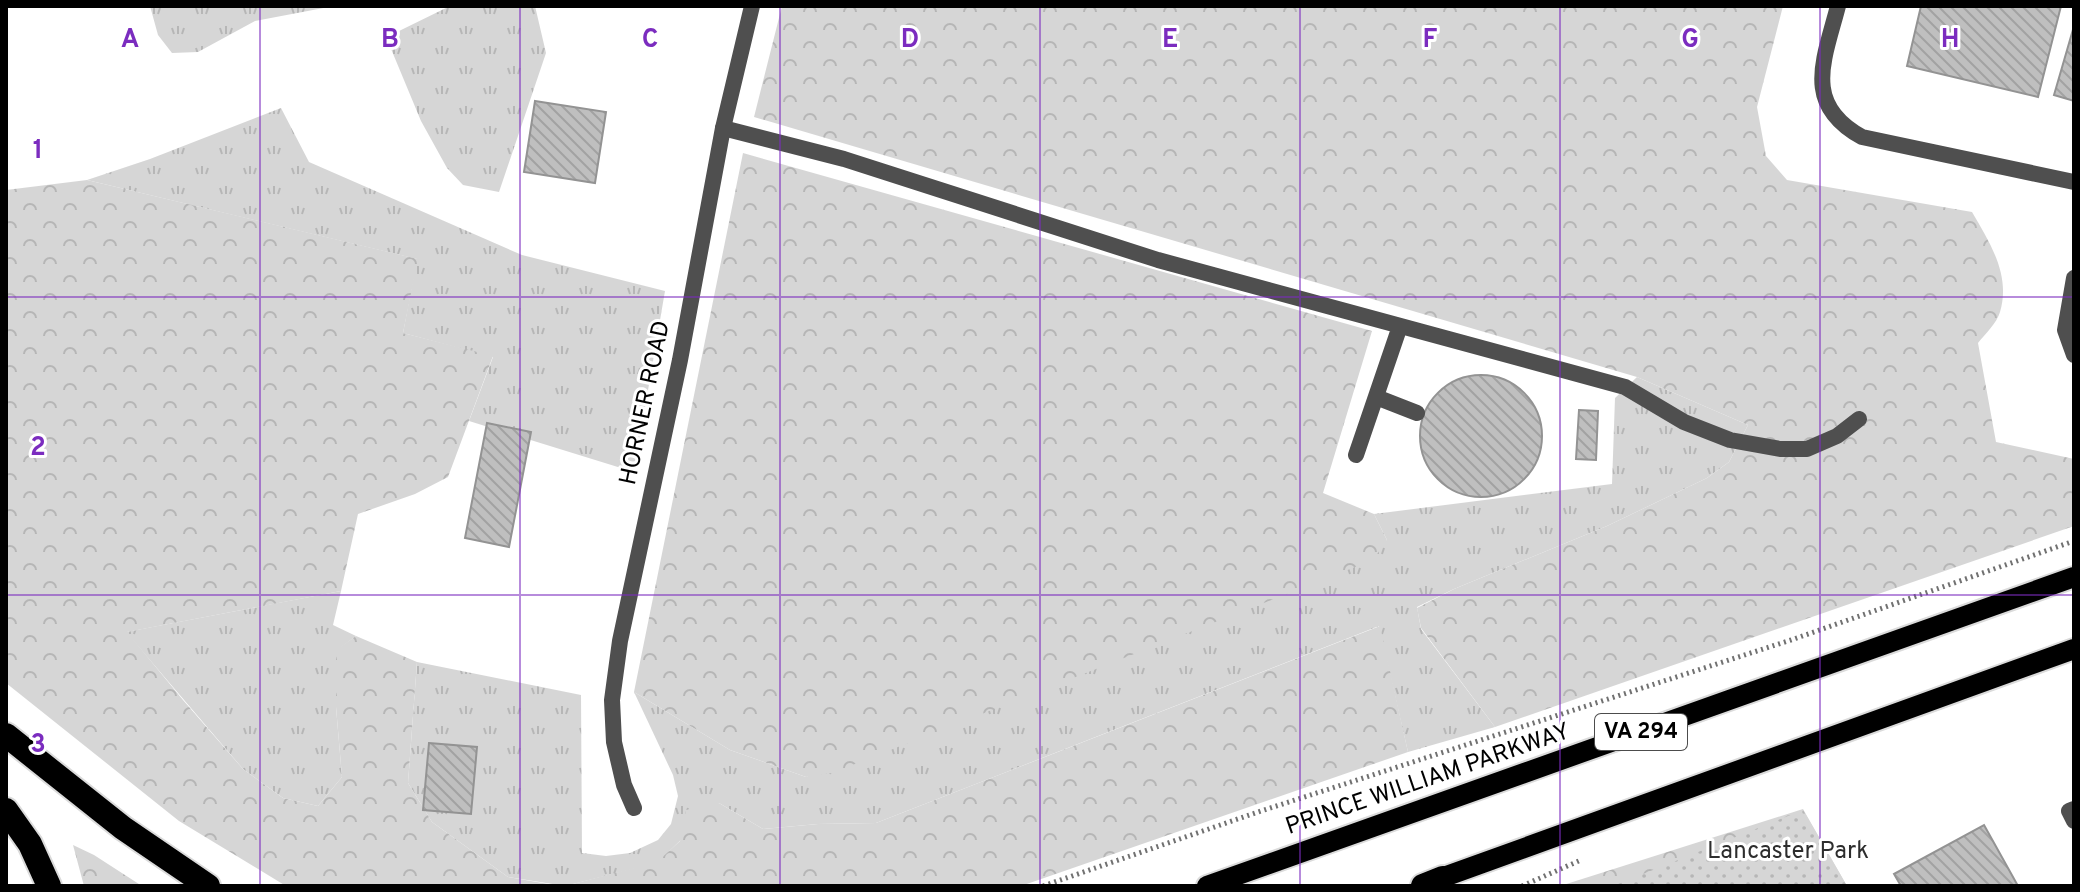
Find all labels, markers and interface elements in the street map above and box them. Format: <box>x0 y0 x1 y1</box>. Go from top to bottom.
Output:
text: A <box>121 24 139 57</box>
text: B <box>381 24 399 57</box>
text: C <box>642 24 658 57</box>
text: D <box>901 24 919 57</box>
text: E <box>1162 24 1178 57</box>
text: F <box>1423 24 1438 57</box>
text: G <box>1681 24 1699 57</box>
text: H <box>1941 24 1959 57</box>
text: 1 <box>33 135 43 168</box>
street label: HORNER ROAD <box>614 318 678 488</box>
text: 2 <box>30 432 46 465</box>
road number: VA 294 <box>1595 714 1687 750</box>
street label: PRINCE WILLIAM PARKWAY <box>1282 717 1574 843</box>
text: 3 <box>30 729 46 762</box>
park label: Lancaster Park <box>1707 837 1869 867</box>

